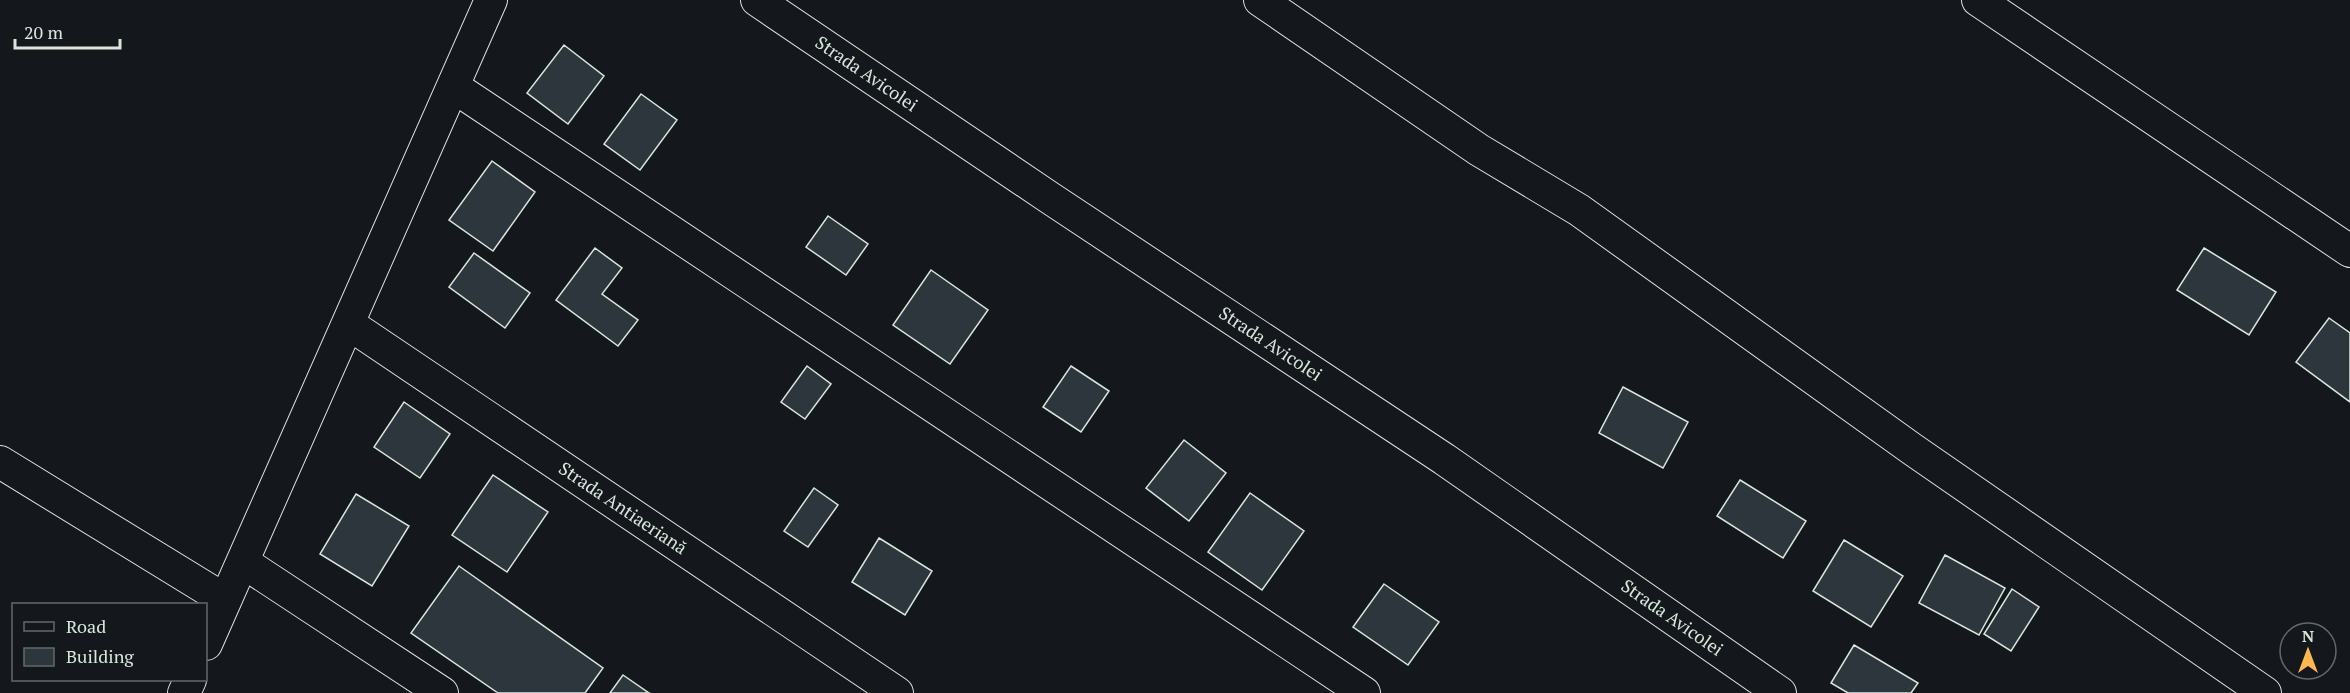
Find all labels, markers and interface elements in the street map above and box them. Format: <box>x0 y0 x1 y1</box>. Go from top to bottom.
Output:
scale bar <box>15 12 120 50</box>
text: 20 m <box>24 20 64 44</box>
street label: Strada Avicolei <box>811 30 923 116</box>
street label: Strada Avicolei <box>1215 300 1327 386</box>
street label: Strada Antiaeriană <box>554 456 692 559</box>
street label: Strada Avicolei <box>1617 573 1728 661</box>
legend <box>12 603 207 681</box>
text: Road <box>66 614 106 638</box>
north arrow <box>2278 621 2338 681</box>
text: N <box>2302 625 2314 647</box>
text: Building <box>66 644 134 668</box>

